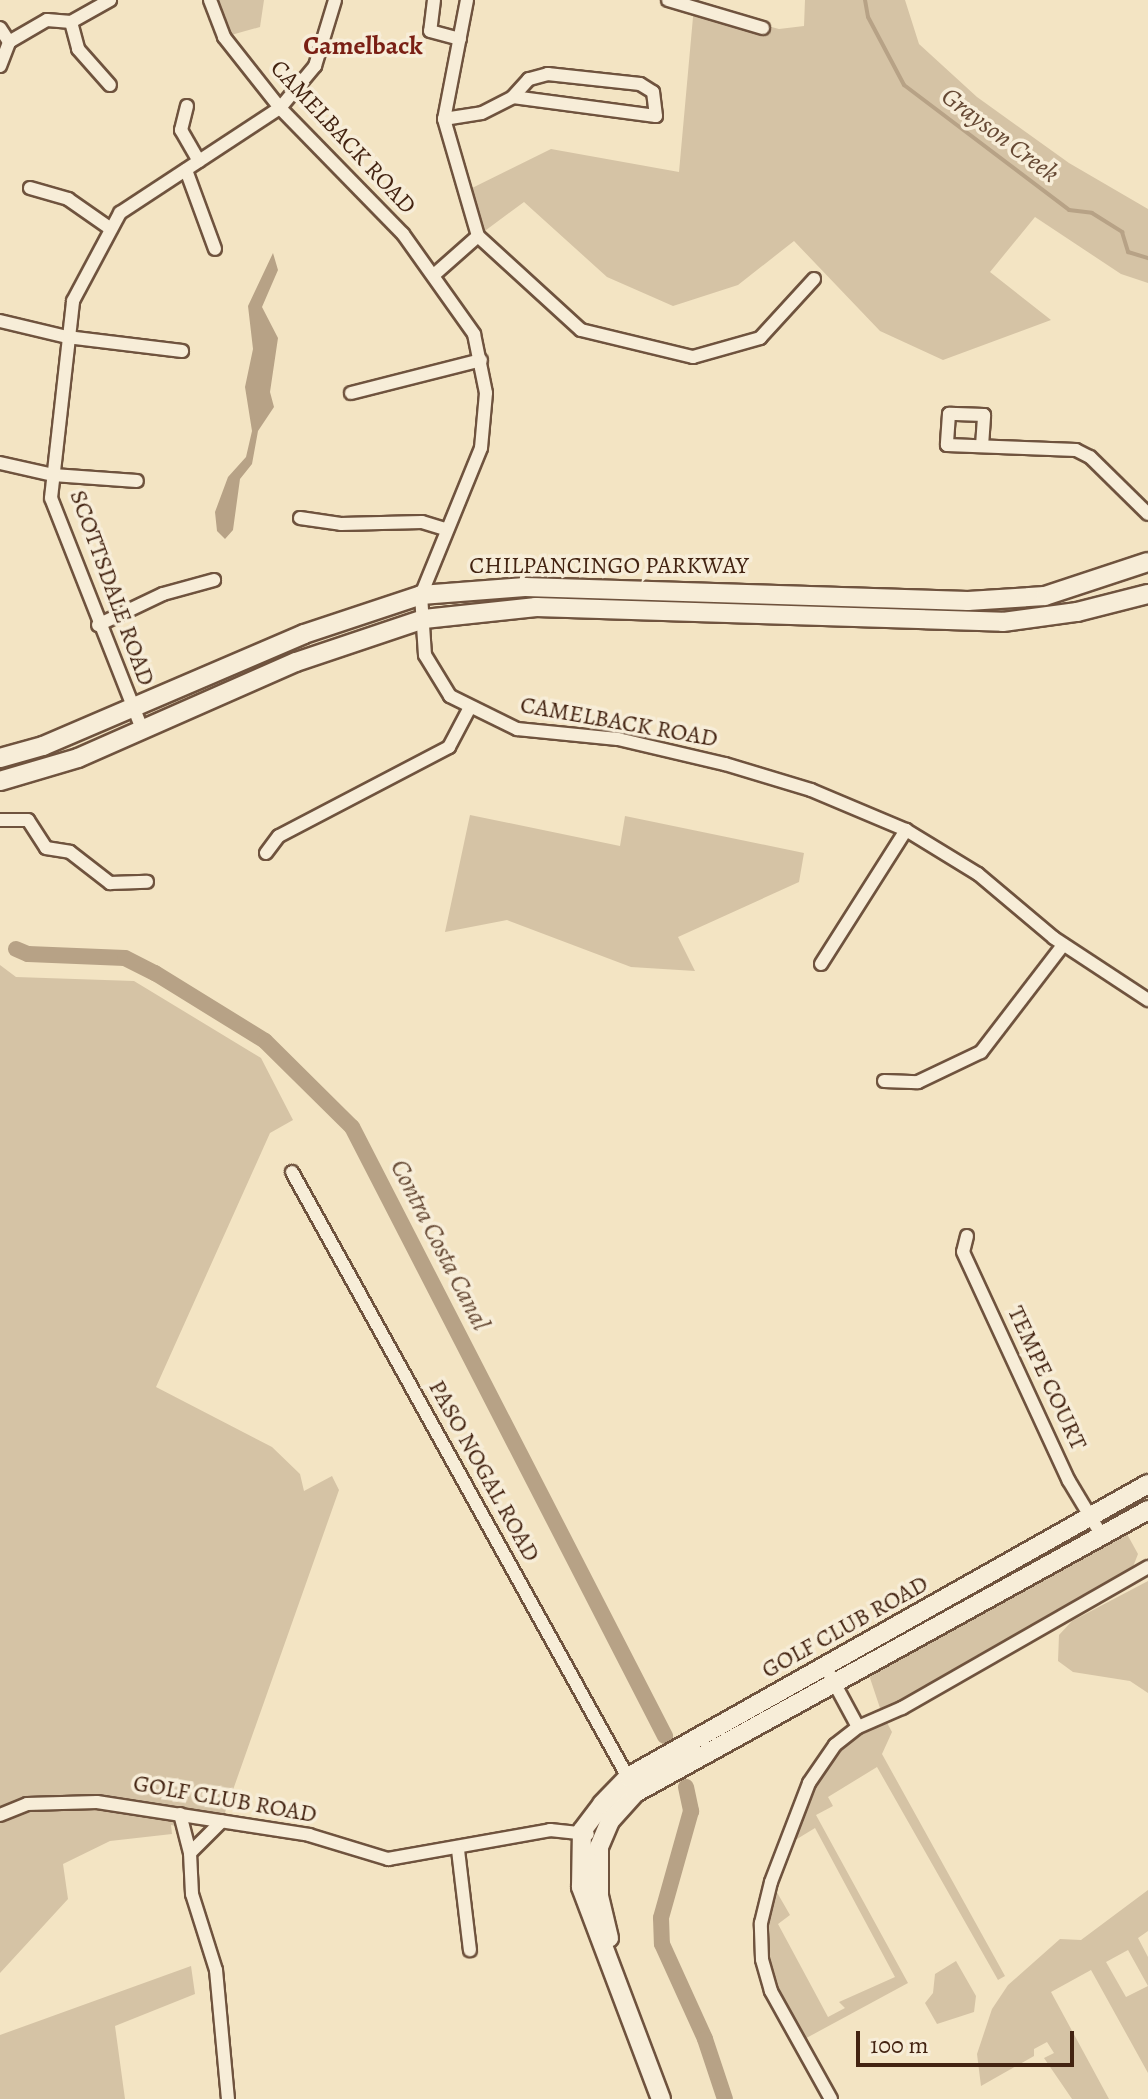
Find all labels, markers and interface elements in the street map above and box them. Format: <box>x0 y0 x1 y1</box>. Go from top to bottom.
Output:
district label: Camelback <box>303 30 423 62</box>
street label: CAMELBACK ROAD <box>264 54 422 220</box>
water label: Grayson Creek <box>935 81 1065 189</box>
street label: SCOTTSDALE ROAD <box>63 486 161 690</box>
street label: CHILPANCINGO PARKWAY <box>469 552 749 580</box>
street label: CAMELBACK ROAD <box>518 690 720 754</box>
water label: Contra Costa Canal <box>384 1154 496 1336</box>
street label: TEMPE COURT <box>1001 1302 1093 1454</box>
street label: PASO NOGAL ROAD <box>422 1375 546 1567</box>
street label: GOLF CLUB ROAD <box>757 1569 933 1685</box>
street label: GOLF CLUB ROAD <box>131 1769 319 1829</box>
scale bar <box>860 2015 1078 2065</box>
text: 100 m <box>870 2029 929 2061</box>

